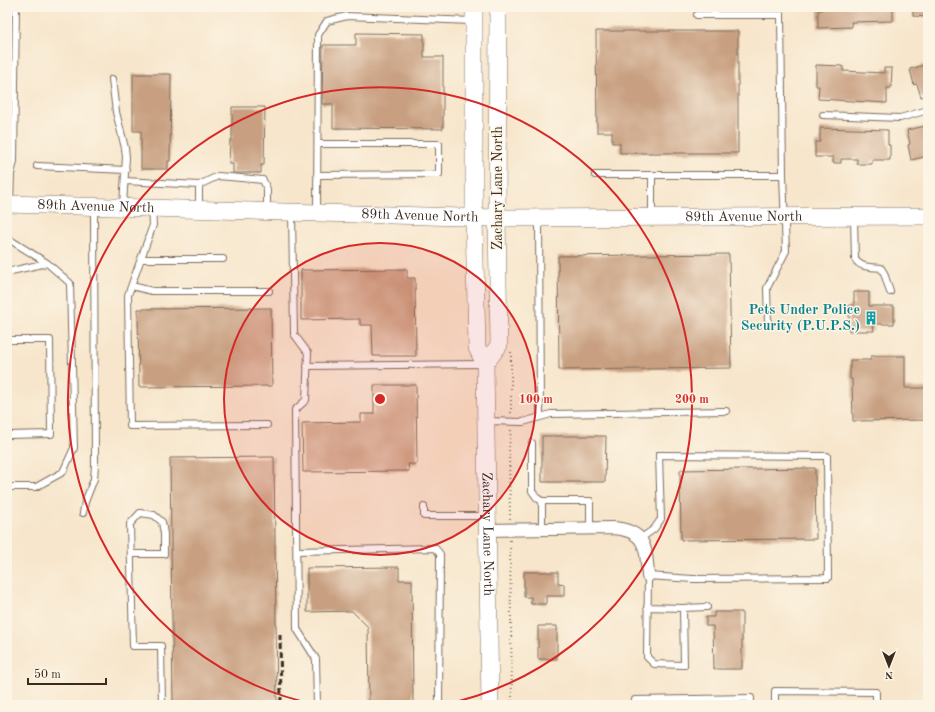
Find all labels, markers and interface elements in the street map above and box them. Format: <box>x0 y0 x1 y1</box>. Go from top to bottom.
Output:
street label: Zachary Lane North <box>491 126 505 250</box>
street label: 89th Avenue North <box>37 198 155 215</box>
street label: 89th Avenue North <box>361 207 479 224</box>
street label: 89th Avenue North <box>685 210 803 224</box>
place label: Pets Under Police Security (P.U.P.S.) <box>741 303 860 333</box>
building icon: Pets Under Police Security (P.U.P.S.) <box>863 310 879 326</box>
centre of rings <box>373 392 387 406</box>
text: 100 m <box>519 394 553 406</box>
text: 200 m <box>675 394 709 406</box>
street label: Zachary Lane North <box>480 472 495 597</box>
north arrow <box>869 646 909 686</box>
scale bar <box>28 660 106 686</box>
text: 50 m <box>34 668 61 681</box>
text: N <box>884 669 893 680</box>

